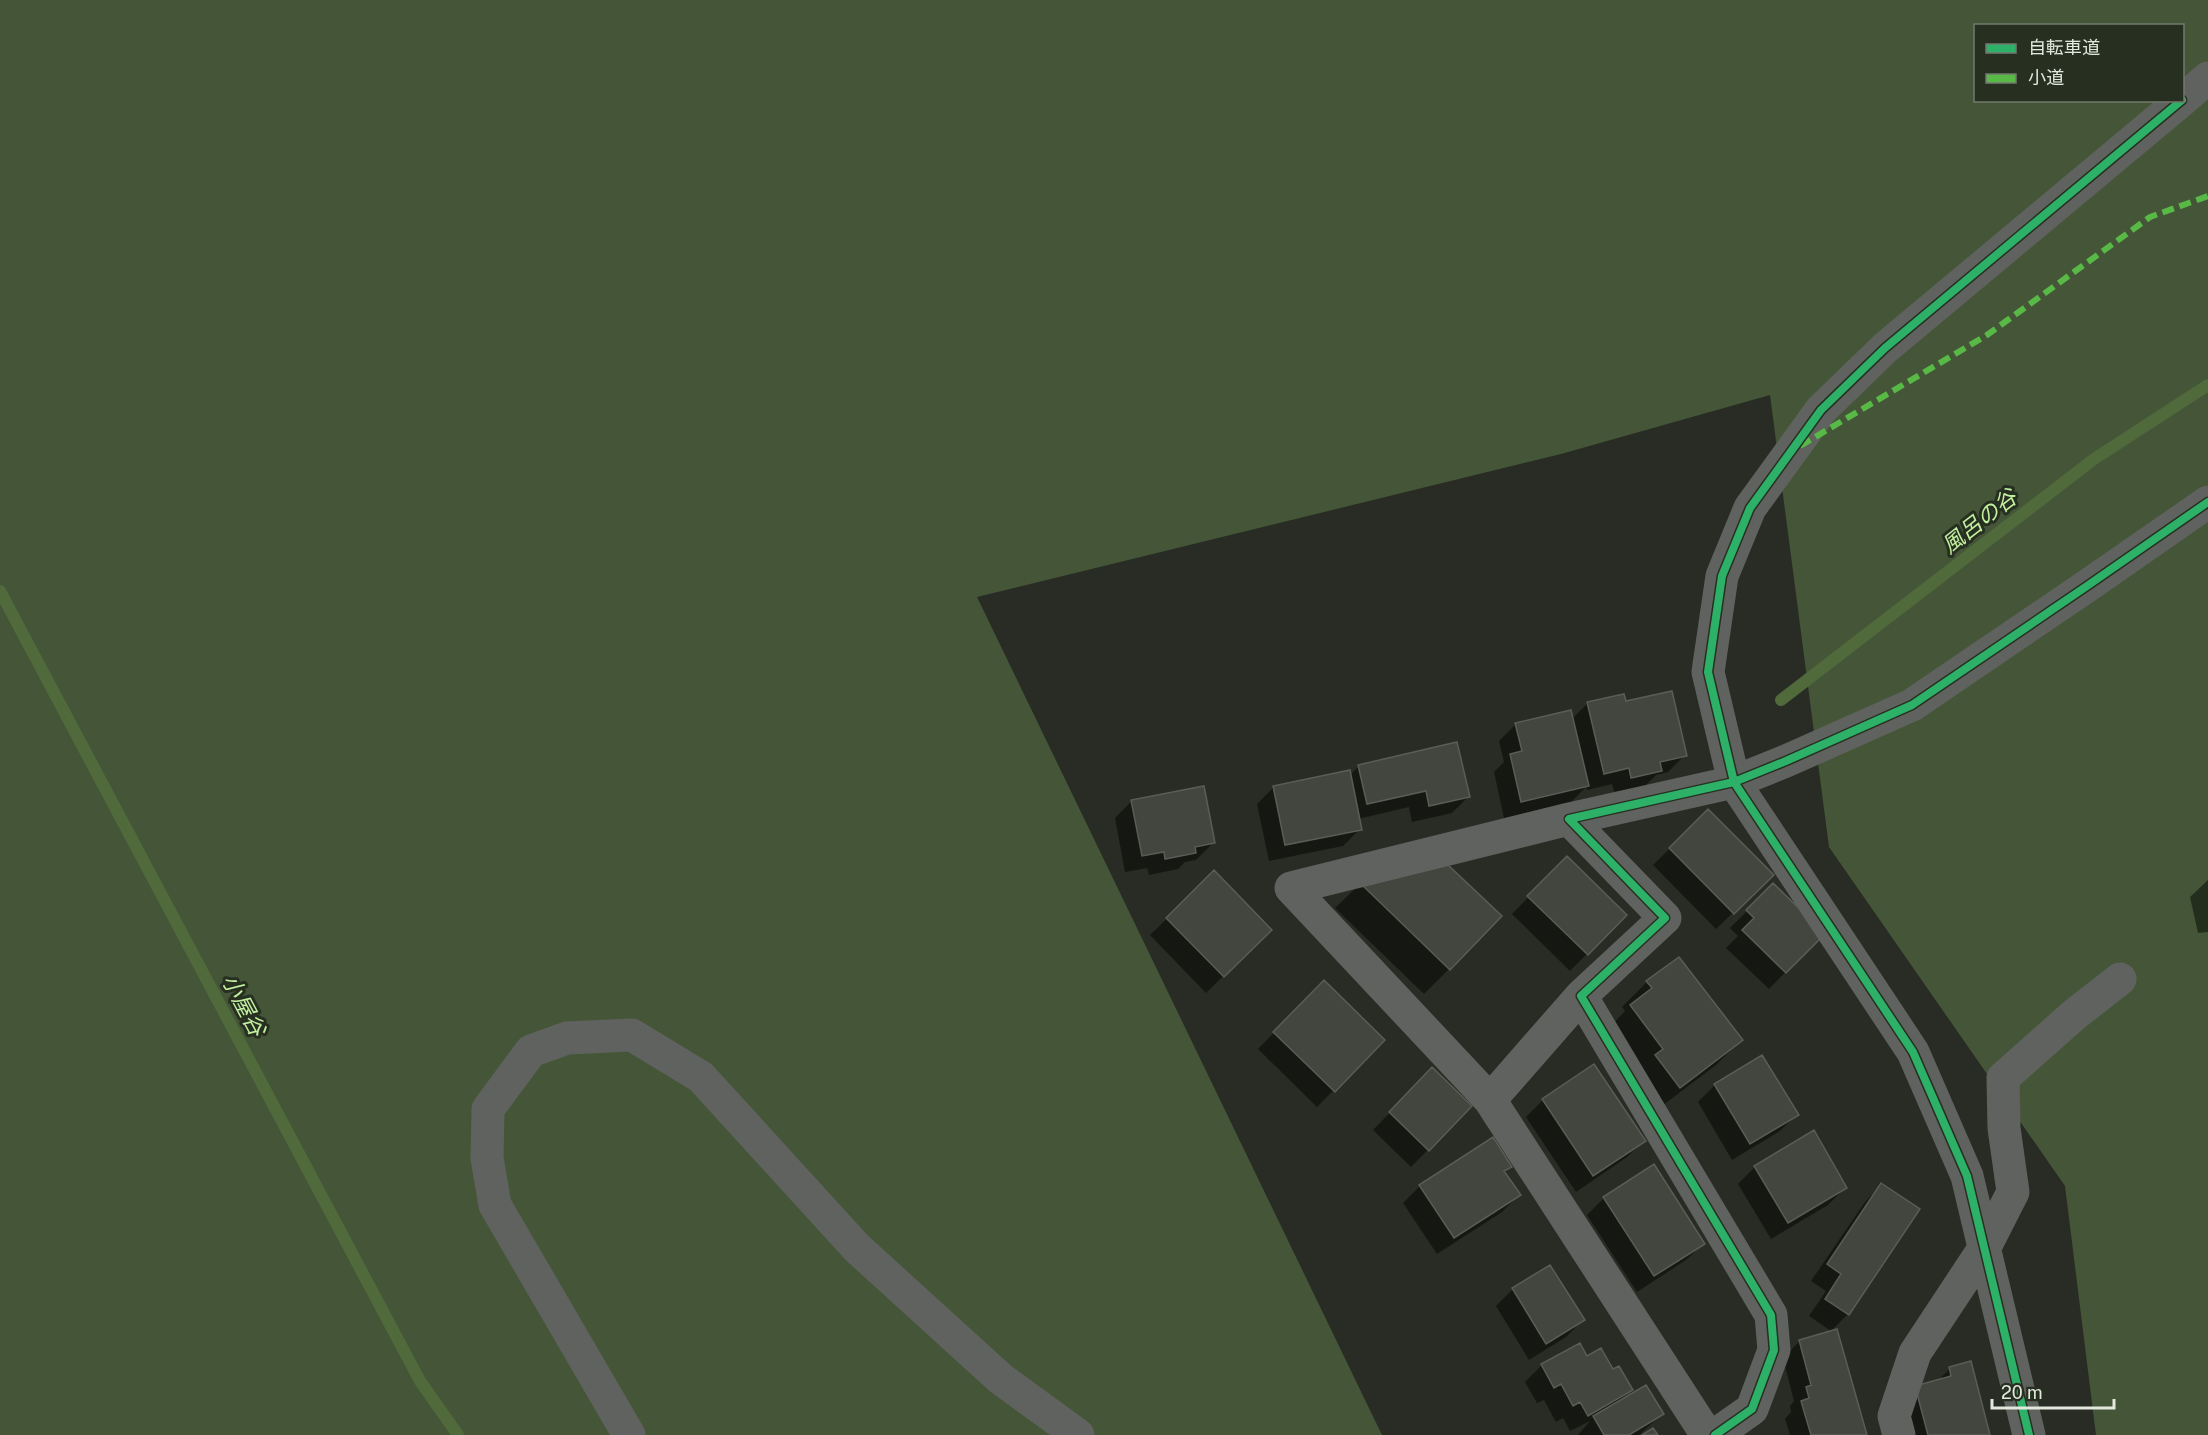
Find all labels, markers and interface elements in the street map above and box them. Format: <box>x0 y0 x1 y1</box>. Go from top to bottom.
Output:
legend <box>1974 24 2184 102</box>
text: 自転車道 <box>2028 37 2100 58</box>
text: 小道 <box>2028 67 2064 88</box>
water label: 風呂の谷 <box>1936 482 2023 558</box>
water label: 小屋谷 <box>217 970 272 1042</box>
scale bar <box>1992 1372 2114 1410</box>
text: 20 m <box>2001 1382 2043 1403</box>

